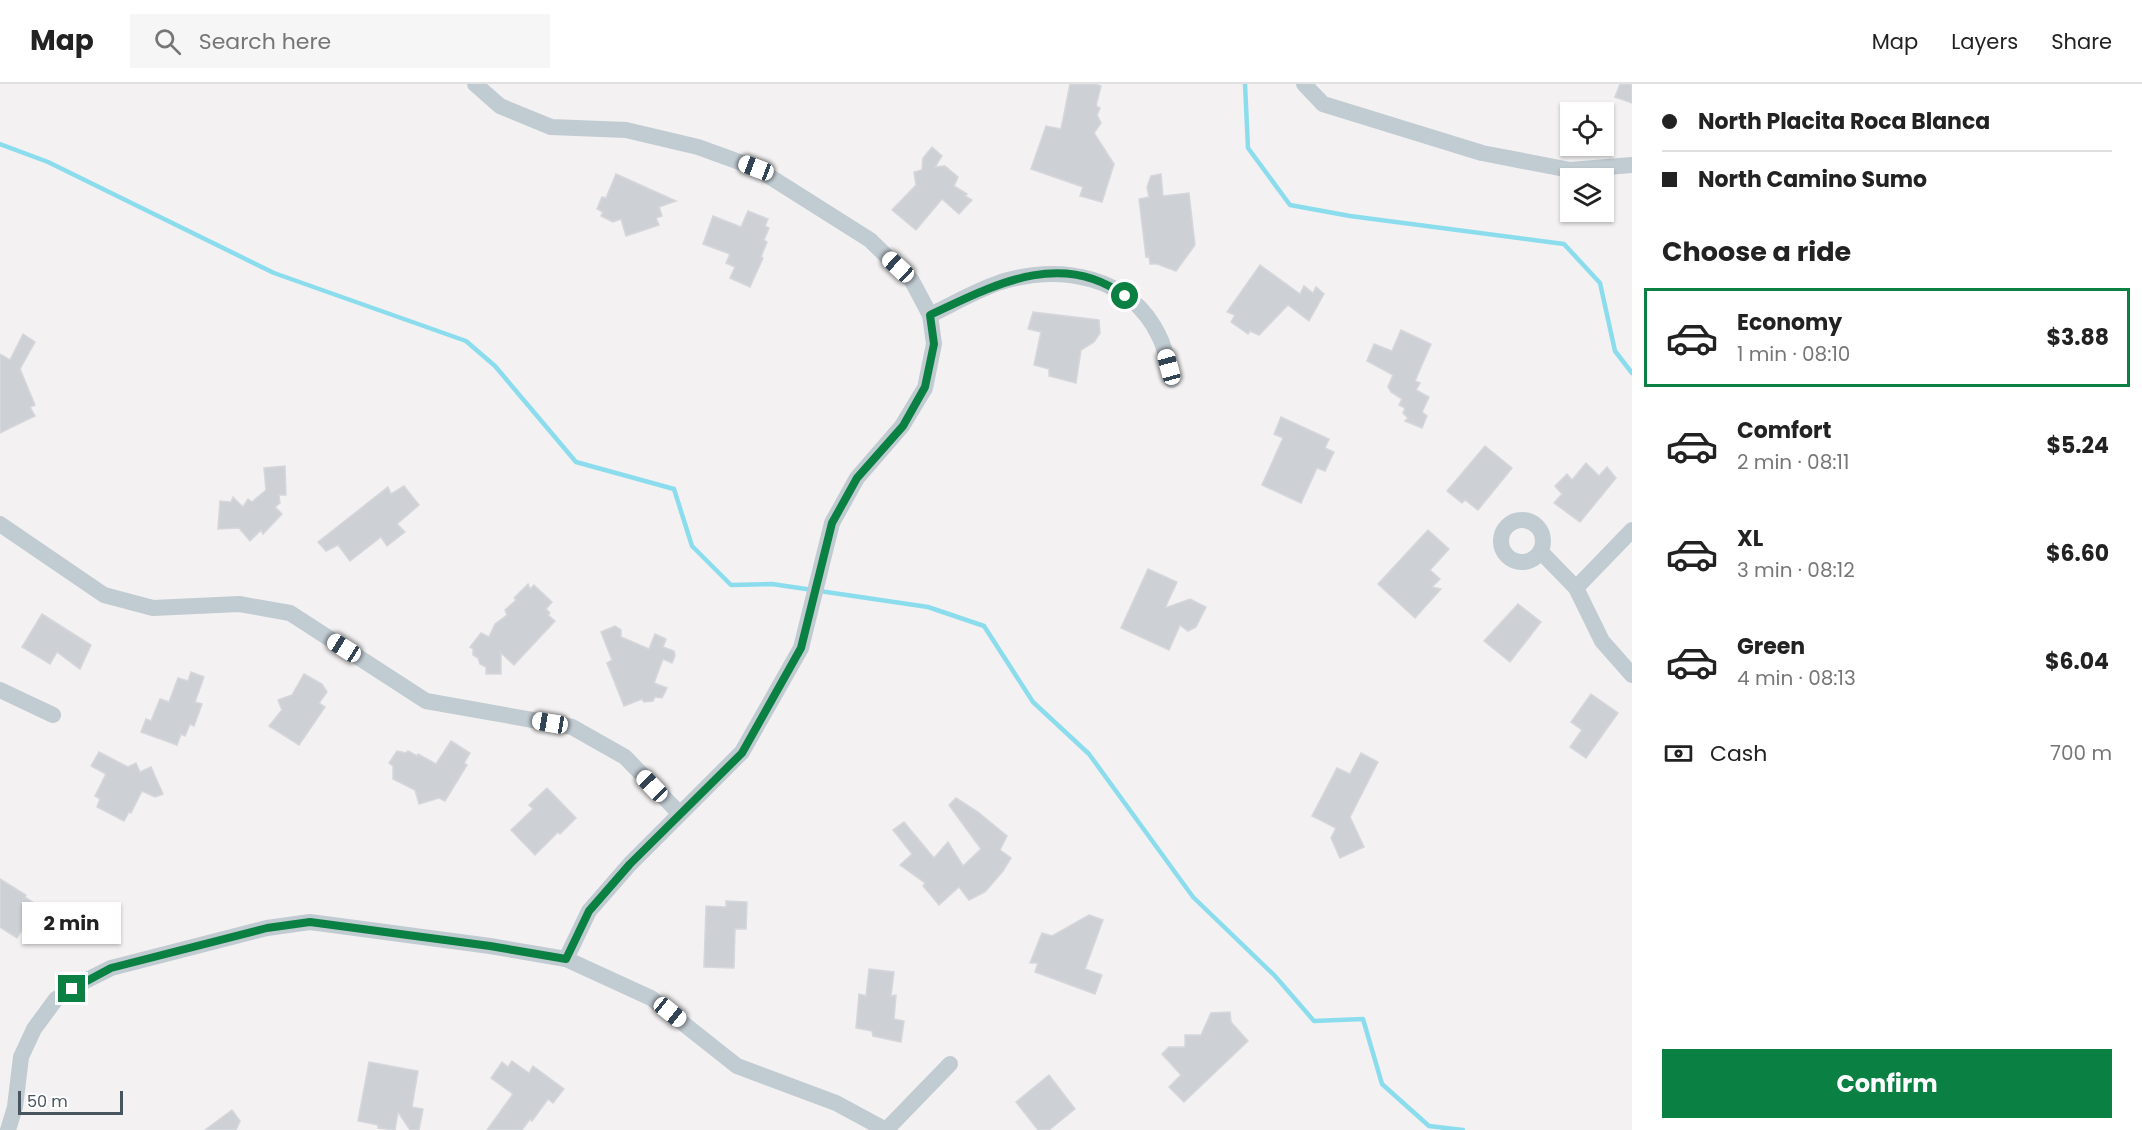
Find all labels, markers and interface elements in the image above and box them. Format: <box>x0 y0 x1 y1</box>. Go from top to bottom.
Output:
search box <box>130 14 550 68</box>
text: Map <box>30 21 94 60</box>
icon: search <box>151 25 184 58</box>
text: Search here <box>199 26 331 57</box>
text: Map <box>1872 27 1918 56</box>
text: Layers <box>1951 27 2018 56</box>
text: Share <box>2051 27 2112 56</box>
map controls <box>1560 102 1614 222</box>
button: locate <box>1560 102 1614 156</box>
text: North Placita Roca Blanca <box>1698 106 1990 137</box>
car <box>736 153 776 183</box>
text: North Camino Sumo <box>1698 164 1927 195</box>
button: layers <box>1560 168 1614 222</box>
text: Choose a ride <box>1662 233 1851 270</box>
car <box>879 248 917 286</box>
route start <box>1111 282 1138 309</box>
text: Economy <box>1737 307 1842 338</box>
icon: car <box>1665 311 1719 365</box>
text: $3.88 <box>2046 322 2109 353</box>
text: 1 min · 08:10 <box>1737 340 1850 368</box>
car <box>1156 347 1182 387</box>
text: Comfort <box>1737 415 1831 446</box>
icon: car <box>1665 419 1719 473</box>
text: $5.24 <box>2047 430 2109 461</box>
text: 2 min · 08:11 <box>1737 448 1849 476</box>
text: XL <box>1737 523 1763 554</box>
icon: car <box>1665 527 1719 581</box>
text: $6.60 <box>2046 538 2109 569</box>
text: 3 min · 08:12 <box>1737 556 1855 584</box>
car <box>324 631 364 665</box>
text: Green <box>1737 631 1805 662</box>
icon: car <box>1665 635 1719 689</box>
text: $6.04 <box>2045 646 2109 677</box>
text: 4 min · 08:13 <box>1737 664 1856 692</box>
car <box>531 711 569 735</box>
icon: cash <box>1662 737 1695 770</box>
text: Cash <box>1710 738 1767 769</box>
text: 700 m <box>2050 739 2112 767</box>
car <box>633 767 671 805</box>
callout: 2 min <box>22 902 122 944</box>
text: 2 min <box>43 909 100 937</box>
route end <box>58 975 85 1002</box>
car <box>650 994 690 1030</box>
button: Confirm <box>1662 1049 2112 1118</box>
scale bar <box>18 1088 123 1116</box>
text: 50 m <box>27 1090 68 1113</box>

